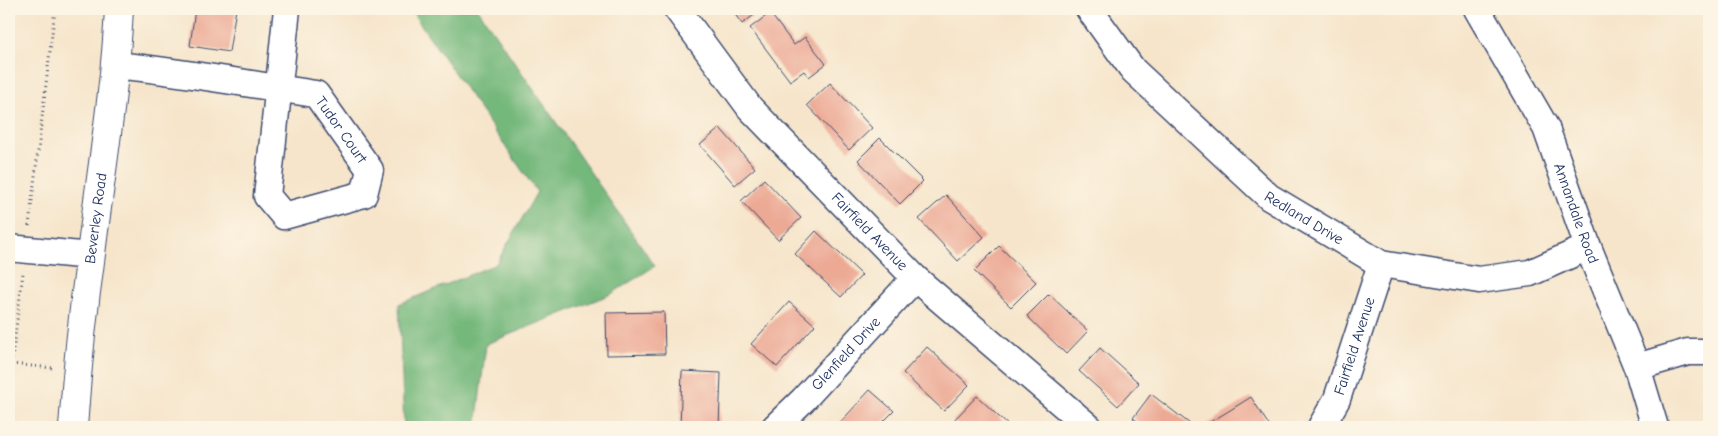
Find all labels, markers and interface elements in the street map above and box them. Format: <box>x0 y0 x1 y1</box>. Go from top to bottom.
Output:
street label: Tudor Court <box>312 93 372 167</box>
street label: Annandale Road <box>1550 161 1603 266</box>
street label: Beverley Road <box>81 172 111 265</box>
street label: Redland Drive <box>1261 187 1347 249</box>
street label: Fairfield Avenue <box>828 189 912 275</box>
street label: Fairfield Avenue <box>1330 294 1379 397</box>
street label: Glenfield Drive <box>807 313 884 394</box>

